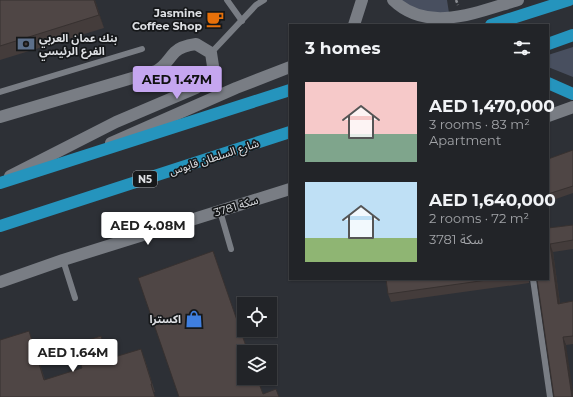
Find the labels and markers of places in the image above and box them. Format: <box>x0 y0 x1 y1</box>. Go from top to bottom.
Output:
place label: Jasmine Coffee Shop <box>132 6 202 33</box>
cafe icon: Jasmine Coffee Shop <box>205 9 225 29</box>
place label: بنك عمان العربي الفرع الرئيسي <box>39 31 118 61</box>
bank icon: بنك عمان العربي الفرع الرئيسي <box>16 34 36 54</box>
pin: AED 1.47M <box>131 66 223 100</box>
pin: AED 4.08M <box>102 212 194 246</box>
shop icon: اكسترا <box>184 309 204 329</box>
place label: اكسترا <box>150 312 181 326</box>
pin: AED 1.64M <box>27 339 119 373</box>

